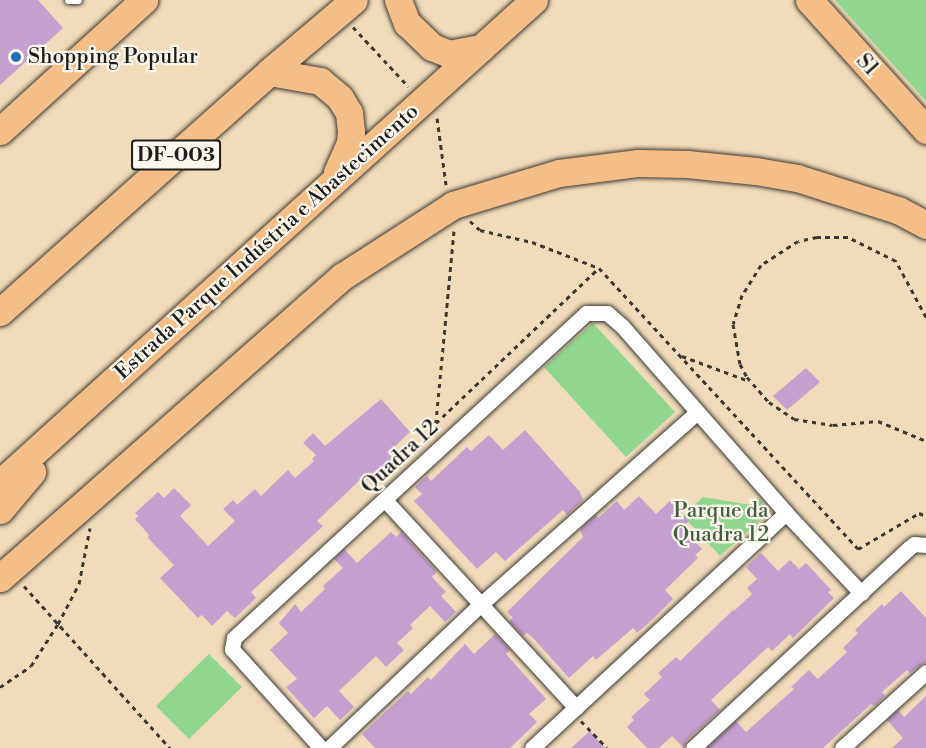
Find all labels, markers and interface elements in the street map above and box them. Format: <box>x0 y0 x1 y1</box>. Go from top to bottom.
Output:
place label: Shopping Popular <box>28 44 198 70</box>
street label: S1 <box>851 49 883 81</box>
marker: Shopping Popular <box>9 50 23 64</box>
street label: Estrada Parque Indústria e Abastecimento <box>110 99 424 385</box>
road number: DF-003 <box>131 138 221 172</box>
street label: Quadra 12 <box>356 415 444 499</box>
park label: Parque da Quadra 12 <box>673 498 769 548</box>

